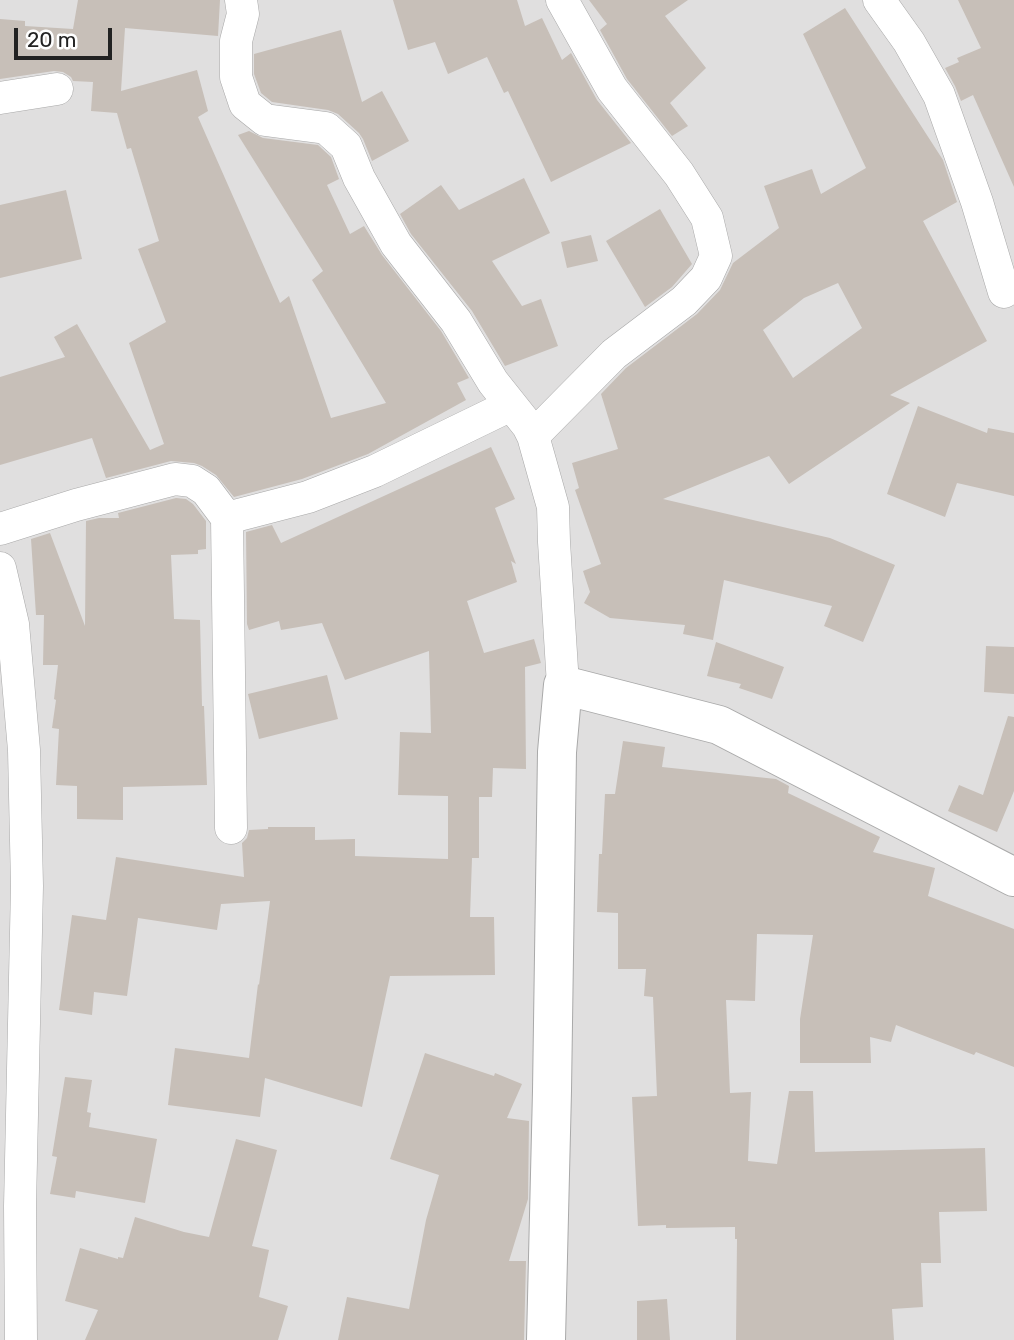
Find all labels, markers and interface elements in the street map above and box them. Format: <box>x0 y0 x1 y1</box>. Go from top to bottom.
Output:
scale bar <box>18 14 116 58</box>
text: 20 m <box>27 27 76 52</box>

